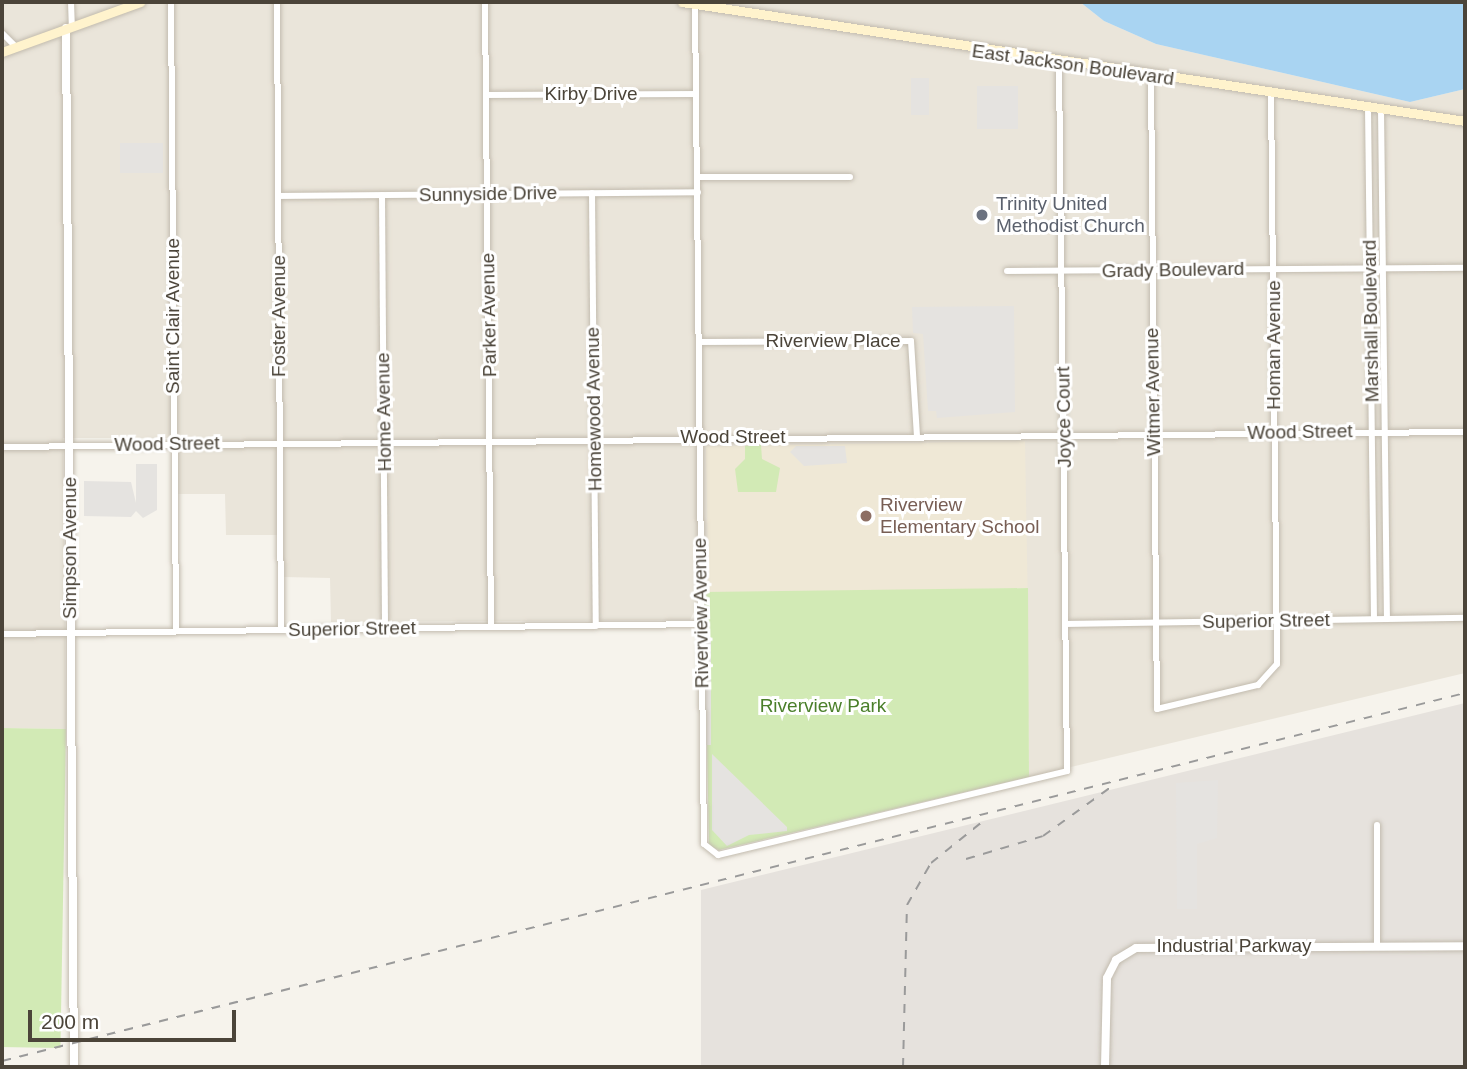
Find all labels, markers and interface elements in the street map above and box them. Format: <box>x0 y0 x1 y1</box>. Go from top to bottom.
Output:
street label: East Jackson Boulevard <box>970 40 1176 90</box>
street label: Kirby Drive <box>545 83 637 105</box>
street label: Sunnyside Drive <box>419 181 557 207</box>
place label: Trinity United Methodist Church <box>996 193 1145 237</box>
marker: Trinity United Methodist Church <box>974 207 990 223</box>
street label: Saint Clair Avenue <box>162 237 184 395</box>
street label: Marshall Boulevard <box>1358 239 1384 403</box>
street label: Parker Avenue <box>477 252 501 378</box>
street label: Foster Avenue <box>268 254 290 378</box>
street label: Grady Boulevard <box>1102 257 1244 283</box>
street label: Homan Avenue <box>1263 280 1285 410</box>
street label: Homewood Avenue <box>581 326 607 492</box>
street label: Witmer Avenue <box>1140 327 1166 457</box>
street label: Riverview Place <box>765 330 901 352</box>
street label: Home Avenue <box>372 352 396 472</box>
street label: Joyce Court <box>1052 366 1076 468</box>
street label: Wood Street <box>1247 420 1353 444</box>
street label: Wood Street <box>680 426 786 448</box>
street label: Wood Street <box>114 432 220 456</box>
street label: Simpson Avenue <box>59 476 81 620</box>
place label: Riverview Elementary School <box>880 494 1039 538</box>
marker: Riverview Elementary School <box>858 508 874 524</box>
street label: Riverview Avenue <box>688 537 714 689</box>
street label: Superior Street <box>1202 608 1330 634</box>
street label: Superior Street <box>288 616 416 642</box>
park label: Riverview Park <box>760 695 886 717</box>
street label: Industrial Parkway <box>1156 935 1312 957</box>
scale bar <box>32 996 240 1040</box>
text: 200 m <box>41 1010 99 1033</box>

